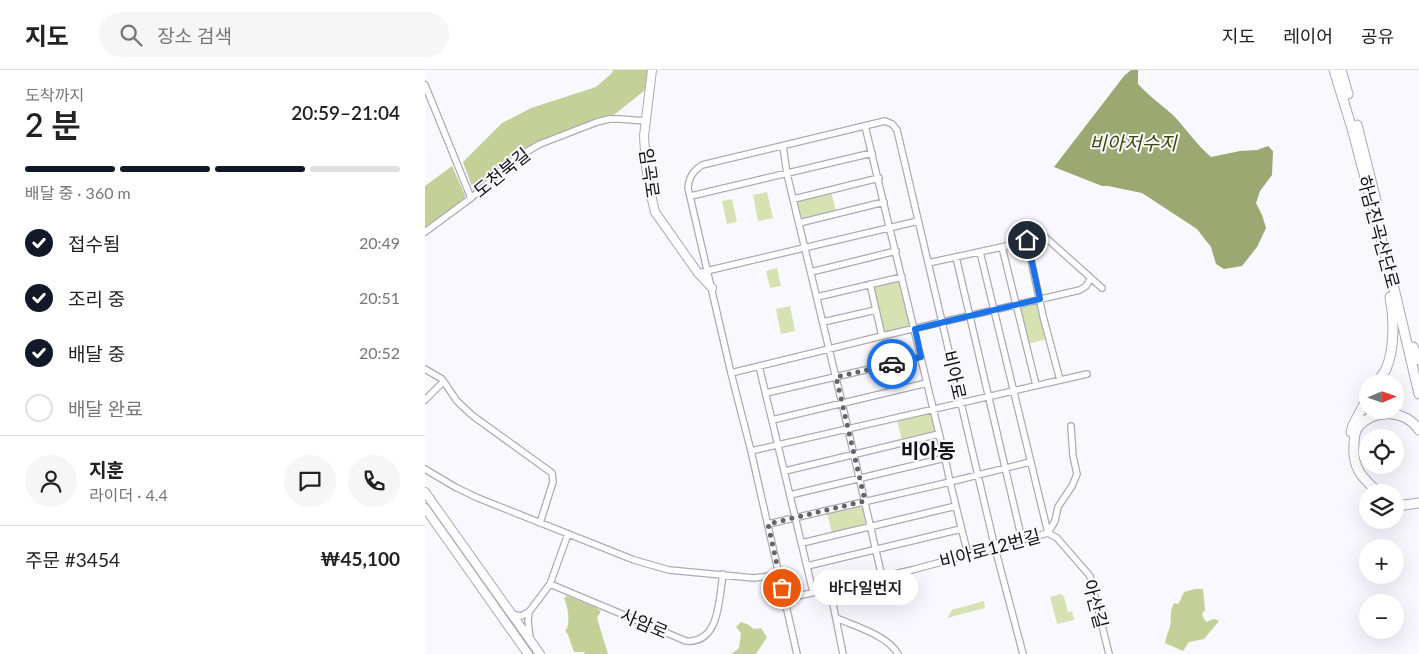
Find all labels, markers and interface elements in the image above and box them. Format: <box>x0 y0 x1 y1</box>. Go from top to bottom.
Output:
search box <box>99 12 449 57</box>
text: 지도 <box>25 21 69 50</box>
icon: search <box>117 21 145 49</box>
text: 장소 검색 <box>157 24 232 47</box>
text: 지도 <box>1222 25 1255 47</box>
text: 레이어 <box>1283 25 1333 47</box>
text: 공유 <box>1361 25 1394 47</box>
text: 도착까지 <box>25 85 84 104</box>
text: 20:59–21:04 <box>291 101 400 124</box>
text: 2 분 <box>25 105 81 144</box>
water label: 비아저수지 <box>1089 131 1178 154</box>
street label: 도천북길 <box>469 143 534 202</box>
street label: 임곡로 <box>636 147 664 199</box>
street label: 하남진곡산단로 <box>1353 173 1405 291</box>
text: 배달 중 · 360 m <box>25 183 131 202</box>
pin <box>1006 219 1048 261</box>
icon: home <box>1013 226 1041 254</box>
icon: check <box>25 229 53 257</box>
text: 접수됨 <box>68 232 120 255</box>
text: 20:49 <box>359 233 400 252</box>
icon: check <box>25 284 53 312</box>
text: 조리 중 <box>68 287 125 310</box>
text: 20:51 <box>359 288 400 307</box>
icon: check <box>25 339 53 367</box>
courier <box>867 339 917 389</box>
text: 배달 중 <box>68 342 125 365</box>
text: 20:52 <box>359 343 400 362</box>
street label: 비아로 <box>939 348 971 401</box>
icon: car <box>878 350 906 378</box>
north arrow <box>1359 374 1404 419</box>
map controls <box>1359 374 1404 639</box>
text: 배달 완료 <box>68 397 143 420</box>
button: locate <box>1359 429 1404 474</box>
district label: 비아동 <box>900 438 956 462</box>
button: person <box>25 455 77 507</box>
button: chat <box>284 455 336 507</box>
button: phone <box>348 455 400 507</box>
text: 지훈 <box>89 458 124 481</box>
button: layers <box>1359 484 1404 529</box>
text: 라이더 · 4.4 <box>89 485 168 504</box>
street label: 비아로12번길 <box>937 524 1043 572</box>
button: + <box>1359 539 1404 584</box>
text: ₩45,100 <box>320 547 400 570</box>
text: 주문 #3454 <box>25 548 120 571</box>
pin <box>761 567 803 609</box>
callout: 바다일번지 <box>812 570 917 606</box>
icon: bag <box>768 574 796 602</box>
street label: 아산길 <box>1079 577 1113 631</box>
text: 바다일번지 <box>829 578 902 597</box>
button: − <box>1359 594 1404 639</box>
street label: 사암로 <box>617 603 672 643</box>

